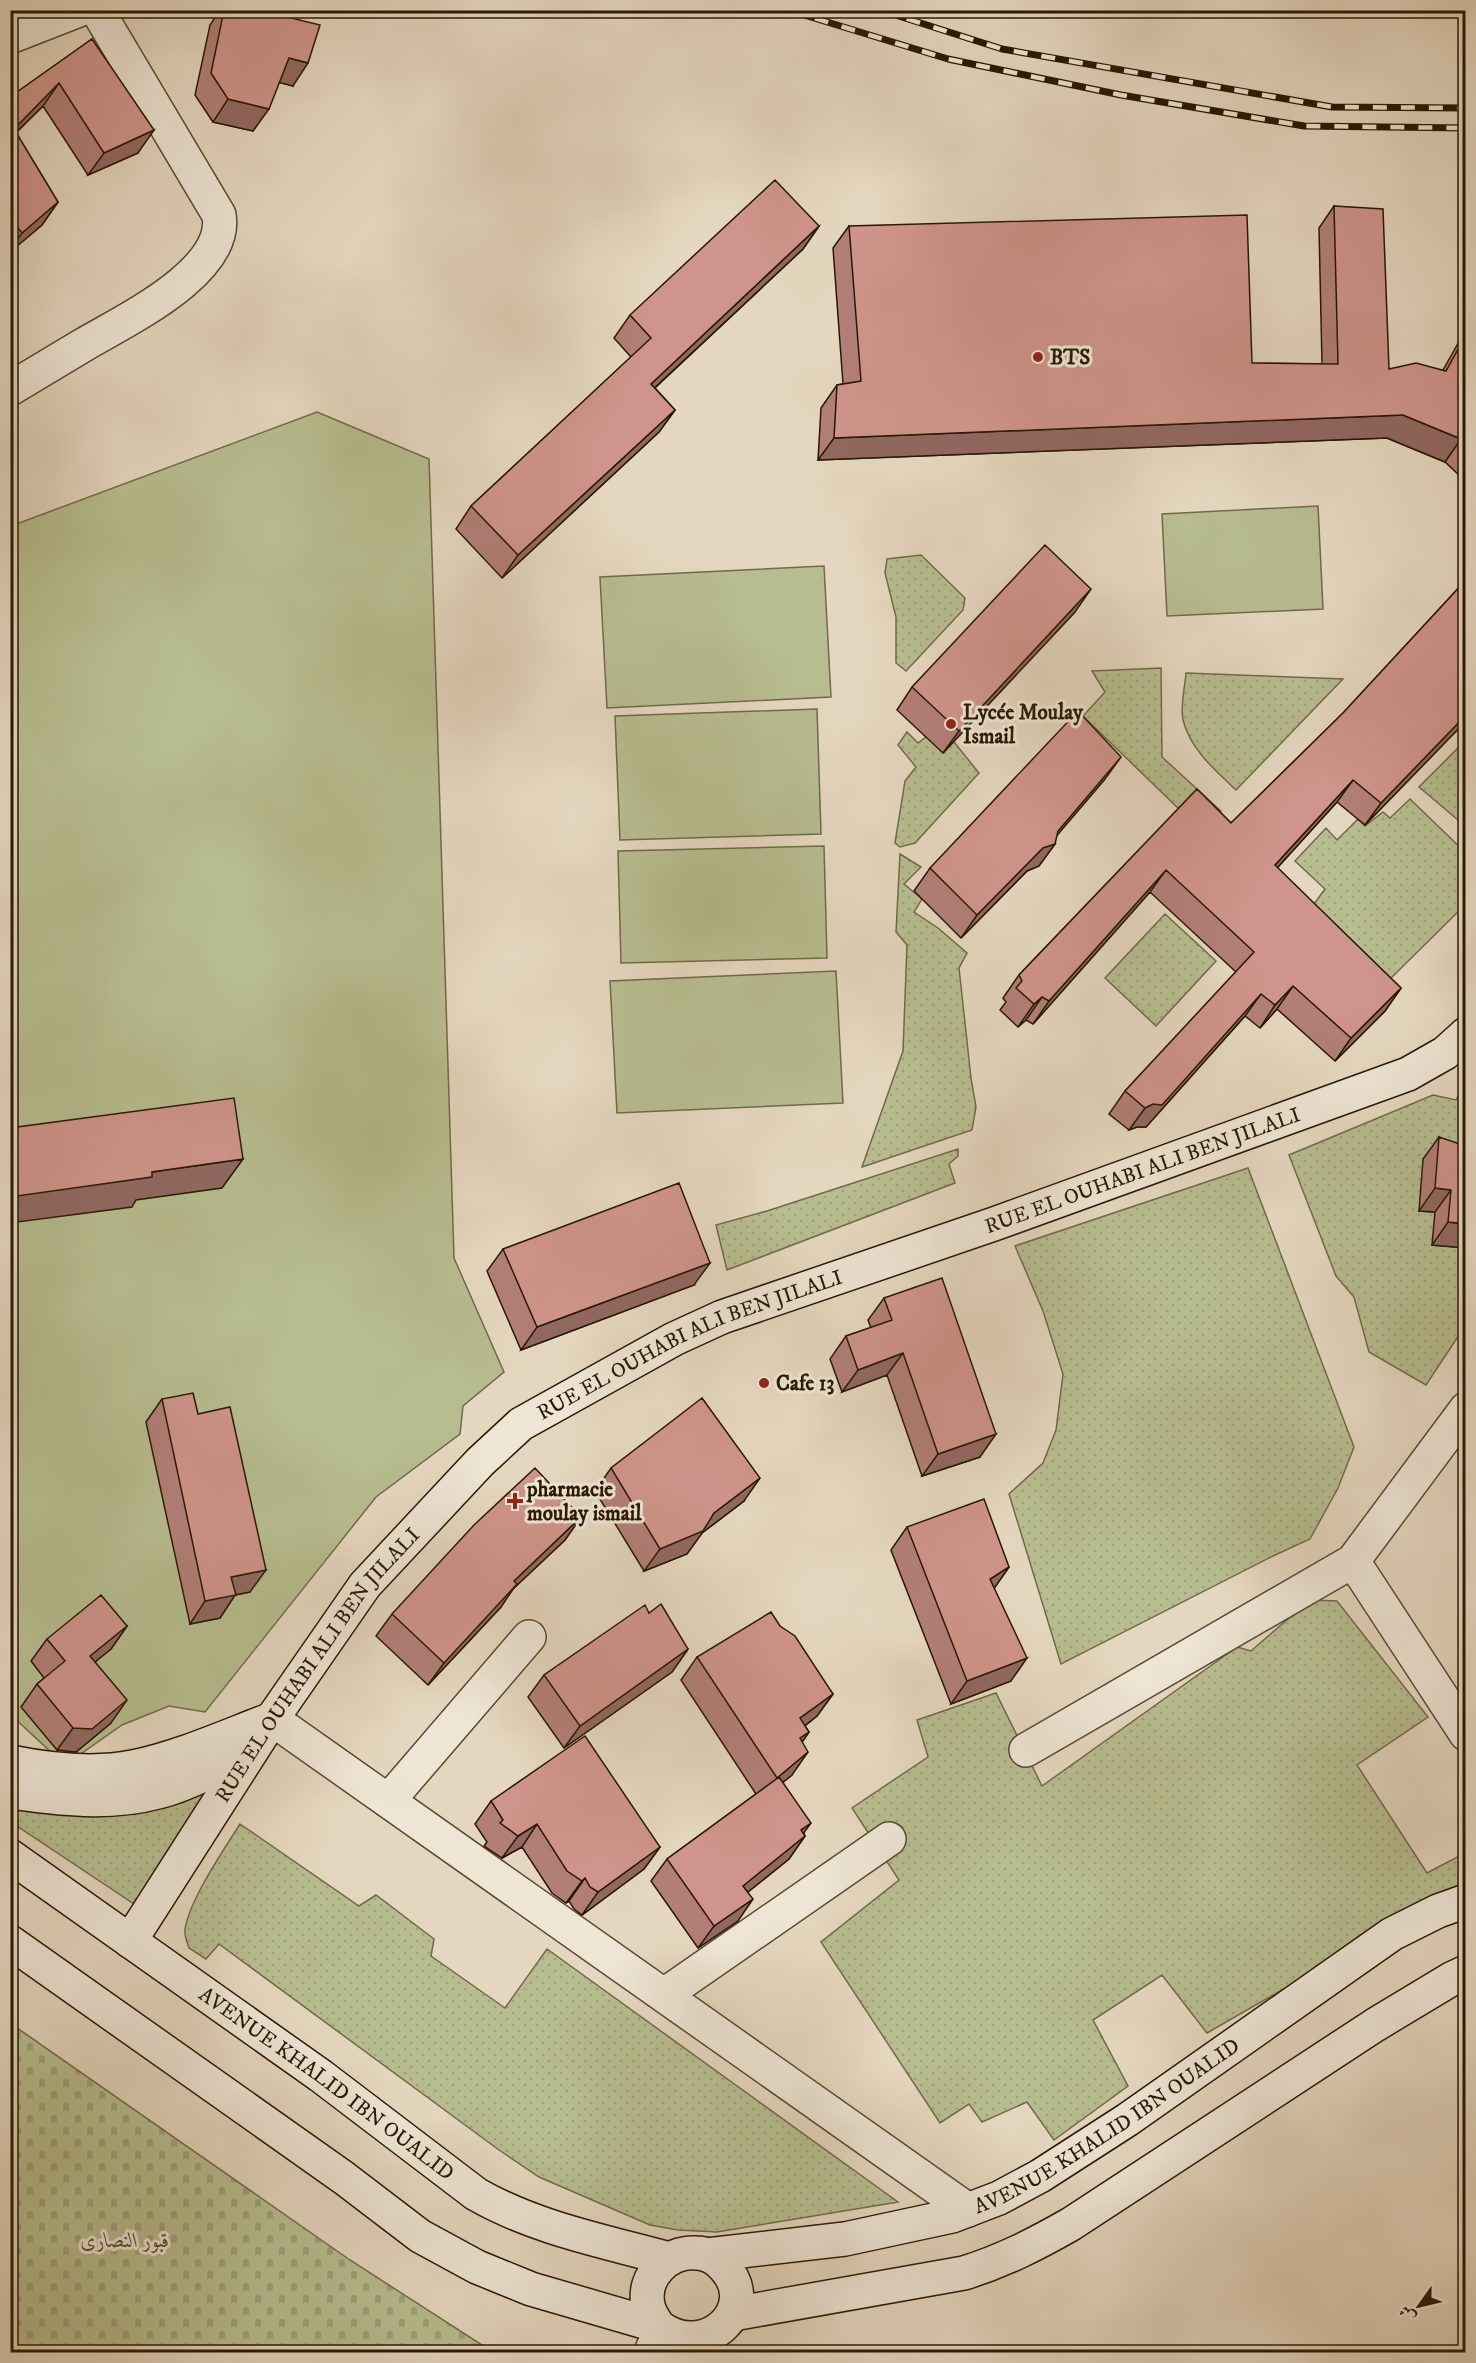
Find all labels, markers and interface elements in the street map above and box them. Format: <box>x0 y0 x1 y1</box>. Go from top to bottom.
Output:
place label: BTS <box>1050 345 1090 371</box>
marker: BTS <box>1031 350 1045 364</box>
place label: Lycée Moulay Ismail <box>963 700 1084 750</box>
marker: Lycée Moulay Ismail <box>944 717 958 731</box>
street label: RUE EL OUHABI ALI BEN JILALI <box>982 1102 1304 1240</box>
street label: RUE EL OUHABI ALI BEN JILALI <box>533 1265 846 1426</box>
place label: Cafe 13 <box>776 1371 834 1397</box>
marker: Cafe 13 <box>757 1376 771 1390</box>
place label: pharmacie moulay ismail <box>526 1477 642 1527</box>
marker: pharmacie moulay ismail <box>508 1494 522 1508</box>
street label: RUE EL OUHABI ALI BEN JILALI <box>210 1523 426 1808</box>
street label: AVENUE KHALID IBN OUALID <box>194 1982 459 2187</box>
street label: AVENUE KHALID IBN OUALID <box>970 2033 1245 2220</box>
park label: قبور النصارى <box>80 2228 170 2254</box>
north arrow <box>1389 2276 1449 2336</box>
text: ش <box>1395 2302 1420 2326</box>

